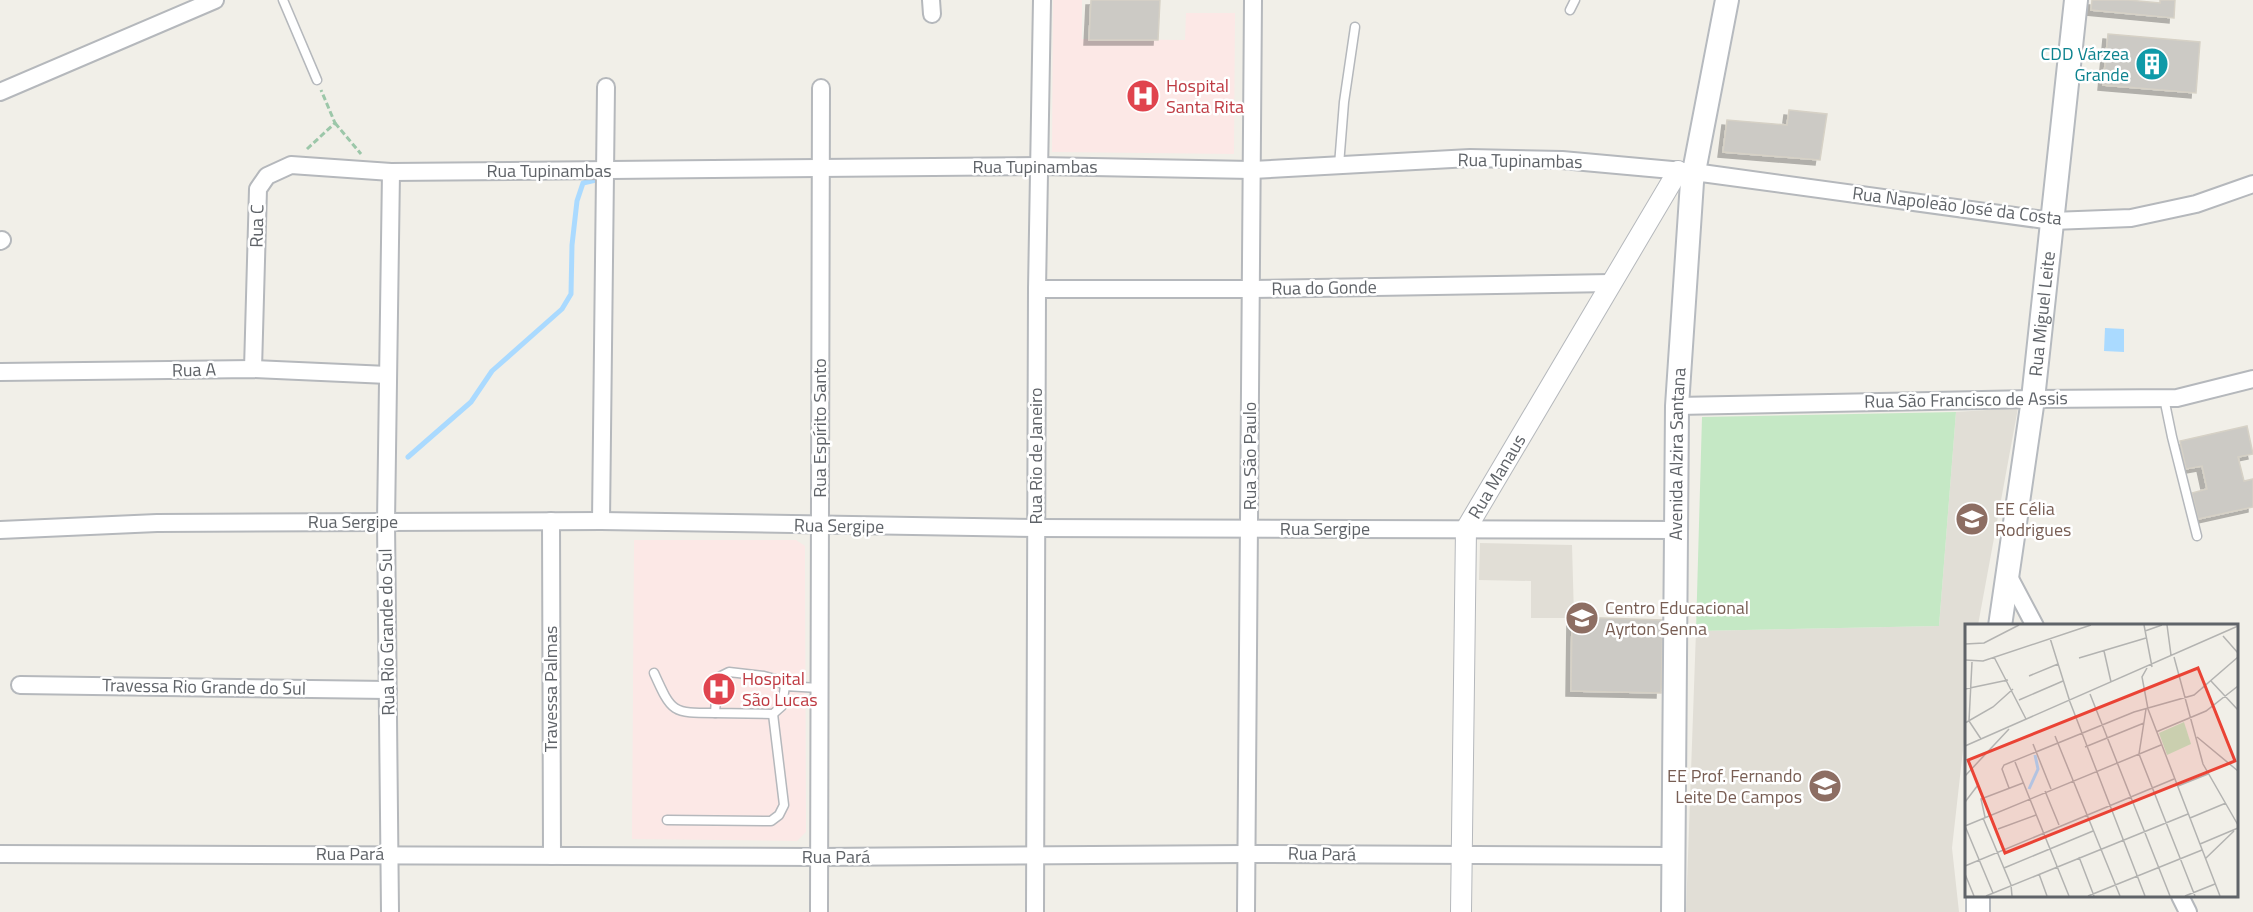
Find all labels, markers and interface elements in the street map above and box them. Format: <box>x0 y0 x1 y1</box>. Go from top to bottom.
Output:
place label: CDD Várzea Grande <box>2041 40 2129 88</box>
building icon: CDD Várzea Grande <box>2134 46 2170 82</box>
place label: Hospital Santa Rita <box>1166 72 1244 120</box>
hospital icon: Hospital Santa Rita <box>1125 78 1161 114</box>
street label: Rua Tupinambas <box>1457 146 1583 175</box>
street label: Rua Tupinambas <box>972 153 1098 180</box>
street label: Rua Tupinambas <box>486 157 612 184</box>
street label: Rua Napoleão José da Costa <box>1851 179 2063 232</box>
street label: Rua C <box>243 204 270 248</box>
street label: Rua Miguel Leite <box>2022 250 2062 378</box>
street label: Rua do Gonde <box>1271 273 1377 302</box>
street label: Rua A <box>172 356 217 383</box>
street label: Rua Espírito Santo <box>806 358 833 498</box>
street label: Avenida Alzira Santana <box>1662 367 1693 541</box>
street label: Rua São Francisco de Assis <box>1864 384 2068 415</box>
street label: Rua Rio de Janeiro <box>1022 387 1049 525</box>
street label: Rua São Paulo <box>1236 402 1263 510</box>
street label: Rua Manaus <box>1461 429 1532 524</box>
place label: EE Célia Rodrigues <box>1995 495 2071 543</box>
school or university icon: EE Célia Rodrigues <box>1954 501 1990 537</box>
street label: Rua Sergipe <box>308 508 398 535</box>
street label: Rua Sergipe <box>794 511 884 540</box>
street label: Rua Sergipe <box>1280 515 1370 542</box>
street label: Rua Rio Grande do Sul <box>372 548 401 716</box>
place label: Centro Educacional Ayrton Senna <box>1605 594 1749 642</box>
school or university icon: Centro Educacional Ayrton Senna <box>1564 600 1600 636</box>
inset map <box>1965 624 2238 897</box>
street label: Travessa Palmas <box>537 626 564 752</box>
place label: Hospital São Lucas <box>742 665 818 713</box>
street label: Travessa Rio Grande do Sul <box>102 671 306 702</box>
hospital icon: Hospital São Lucas <box>701 671 737 707</box>
place label: EE Prof. Fernando Leite De Campos <box>1667 762 1802 810</box>
school or university icon: EE Prof. Fernando Leite De Campos <box>1807 768 1843 804</box>
street label: Rua Pará <box>1288 839 1356 868</box>
street label: Rua Pará <box>316 840 384 867</box>
street label: Rua Pará <box>802 843 870 870</box>

